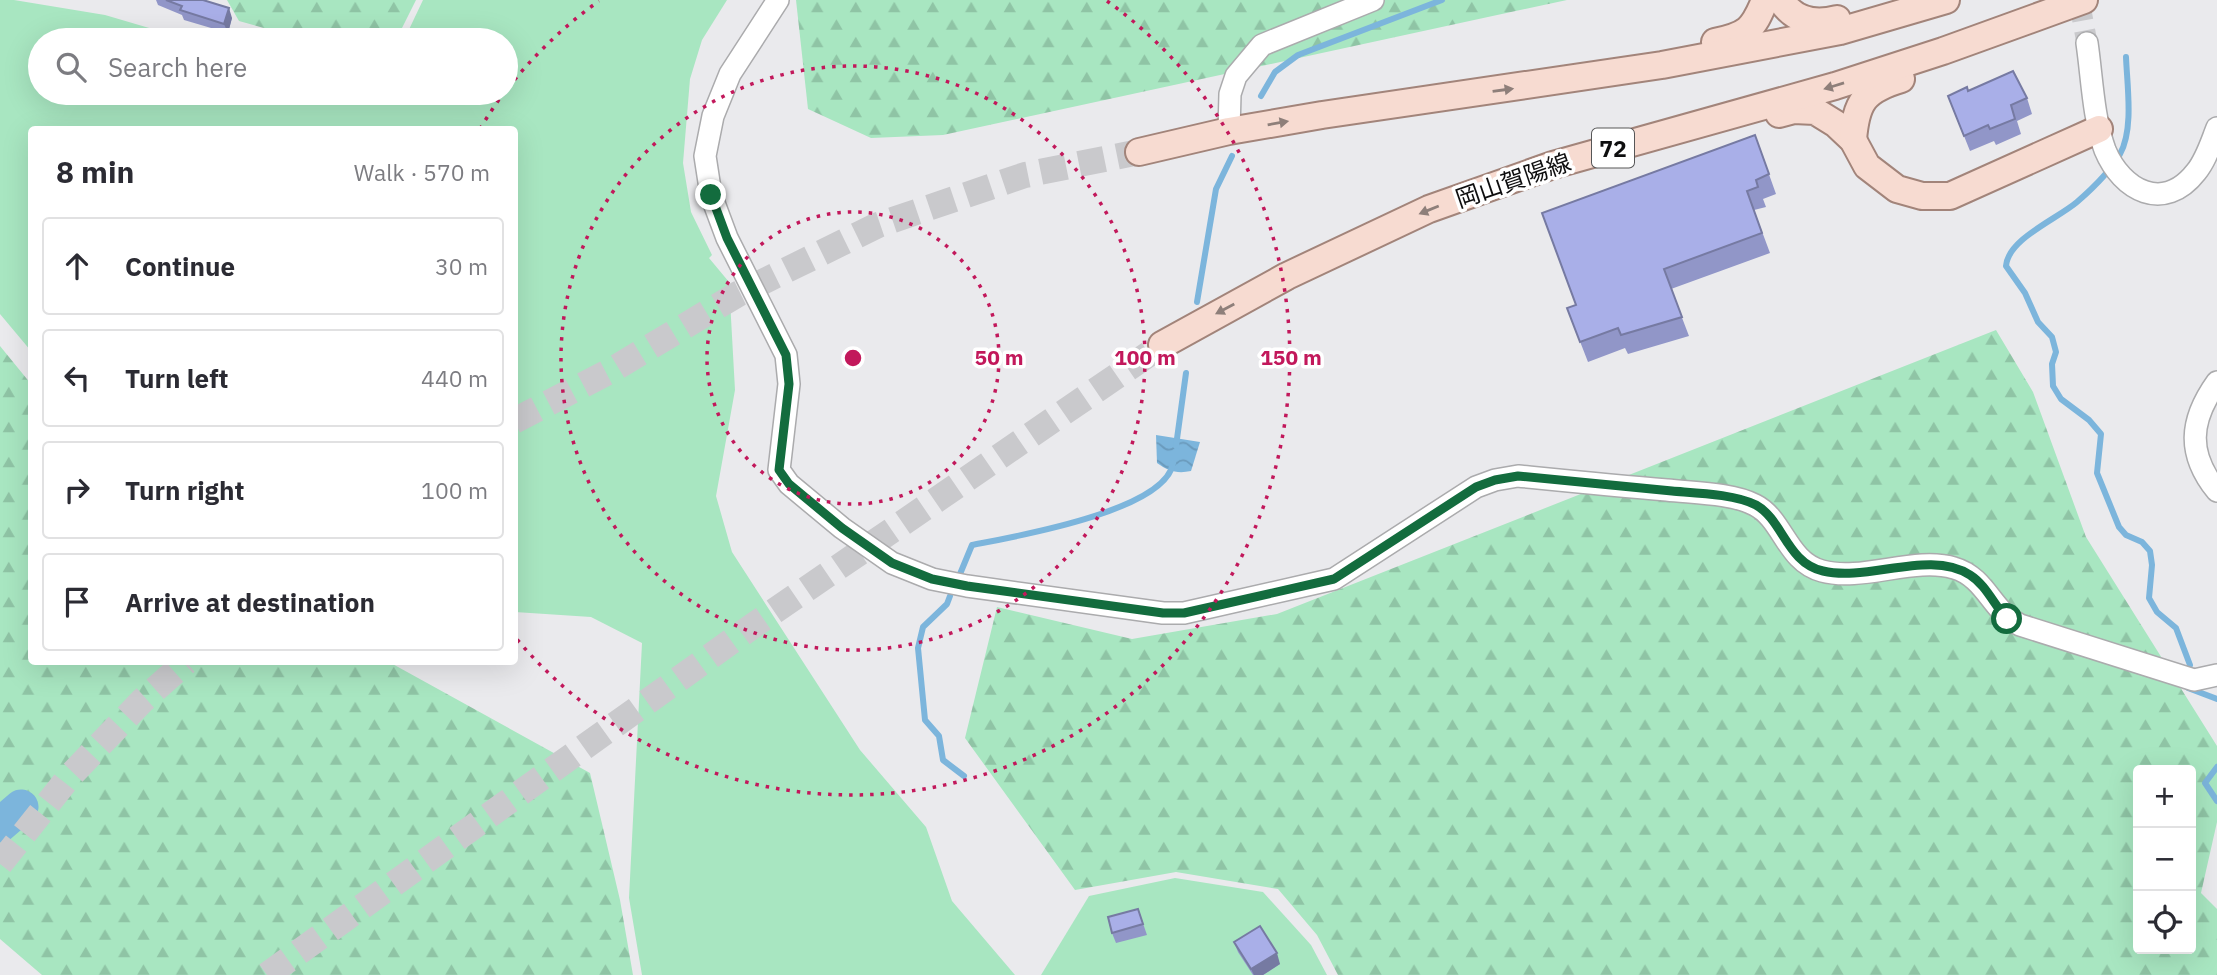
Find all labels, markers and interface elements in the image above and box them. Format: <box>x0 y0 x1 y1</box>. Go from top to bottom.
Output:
search box <box>28 28 518 105</box>
icon: search <box>52 48 90 86</box>
text: Search here <box>108 50 247 84</box>
one-way arrow <box>1823 81 1844 91</box>
one-way arrow <box>1492 84 1514 95</box>
one-way arrow <box>1267 117 1289 128</box>
road number: 72 <box>1592 128 1634 168</box>
street label: 岡山賀陽線 <box>1451 145 1575 215</box>
text: 8 min <box>56 152 134 191</box>
text: Walk · 570 m <box>354 157 490 187</box>
route end <box>695 179 726 210</box>
one-way arrow <box>1418 204 1439 215</box>
icon: ahead <box>58 247 96 285</box>
text: Continue <box>125 249 235 283</box>
text: 30 m <box>435 251 488 281</box>
one-way arrow <box>1214 303 1234 315</box>
text: 50 m <box>975 343 1023 371</box>
text: 100 m <box>1114 343 1176 371</box>
text: 150 m <box>1260 343 1322 371</box>
centre of rings <box>841 346 865 370</box>
icon: left <box>58 359 96 397</box>
text: Turn left <box>125 361 228 395</box>
text: 440 m <box>421 363 488 393</box>
icon: right <box>58 471 96 509</box>
text: Turn right <box>125 473 244 507</box>
text: 100 m <box>421 475 488 505</box>
icon: arrive <box>58 583 96 621</box>
text: Arrive at destination <box>125 585 375 619</box>
route start <box>1991 603 2022 634</box>
map controls <box>2133 765 2196 954</box>
button: + <box>2133 765 2196 828</box>
button: − <box>2133 828 2196 891</box>
button: locate <box>2133 891 2196 954</box>

